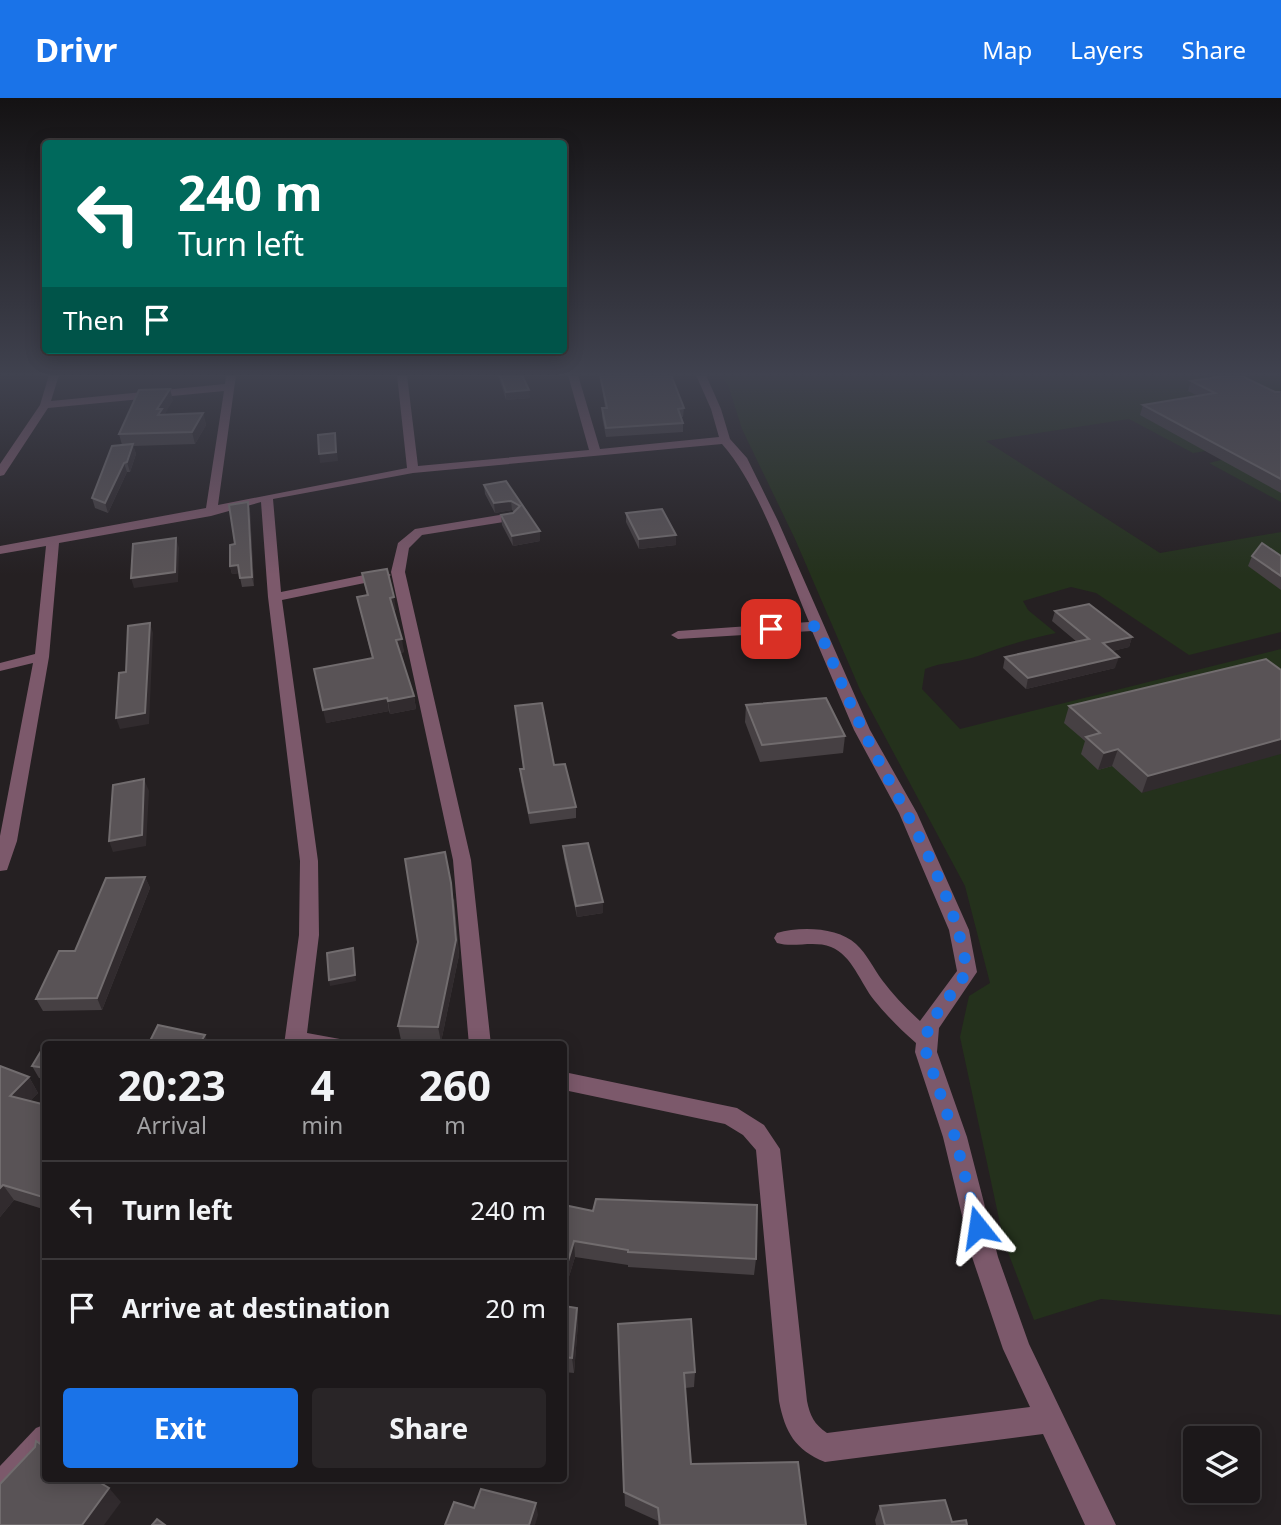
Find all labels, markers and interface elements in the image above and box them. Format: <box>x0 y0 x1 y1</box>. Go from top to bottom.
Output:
text: Drivr <box>35 27 117 72</box>
text: Map <box>982 33 1032 66</box>
text: Layers <box>1070 33 1144 66</box>
text: Share <box>1182 33 1246 66</box>
text: 240 m <box>178 159 323 225</box>
icon: left <box>63 168 154 259</box>
text: Turn left <box>178 222 304 265</box>
icon: arrive <box>138 301 176 339</box>
text: Then <box>63 302 124 338</box>
pin <box>741 599 801 659</box>
icon: arrive <box>752 610 790 648</box>
text: 20:23 <box>118 1056 226 1113</box>
text: 4 <box>310 1056 334 1113</box>
text: 260 <box>419 1056 491 1113</box>
text: Arrival <box>137 1109 207 1141</box>
text: min <box>302 1109 343 1141</box>
text: m <box>444 1109 466 1141</box>
position arrow <box>941 1190 1015 1264</box>
icon: left <box>63 1191 101 1229</box>
text: Turn left <box>122 1192 233 1228</box>
text: 240 m <box>470 1192 546 1228</box>
icon: arrive <box>63 1289 101 1327</box>
text: Arrive at destination <box>122 1290 391 1326</box>
text: 20 m <box>485 1290 546 1326</box>
button: Exit <box>63 1388 298 1468</box>
button: Share <box>312 1388 546 1468</box>
map controls <box>1183 1426 1260 1503</box>
button: layers <box>1183 1426 1260 1503</box>

